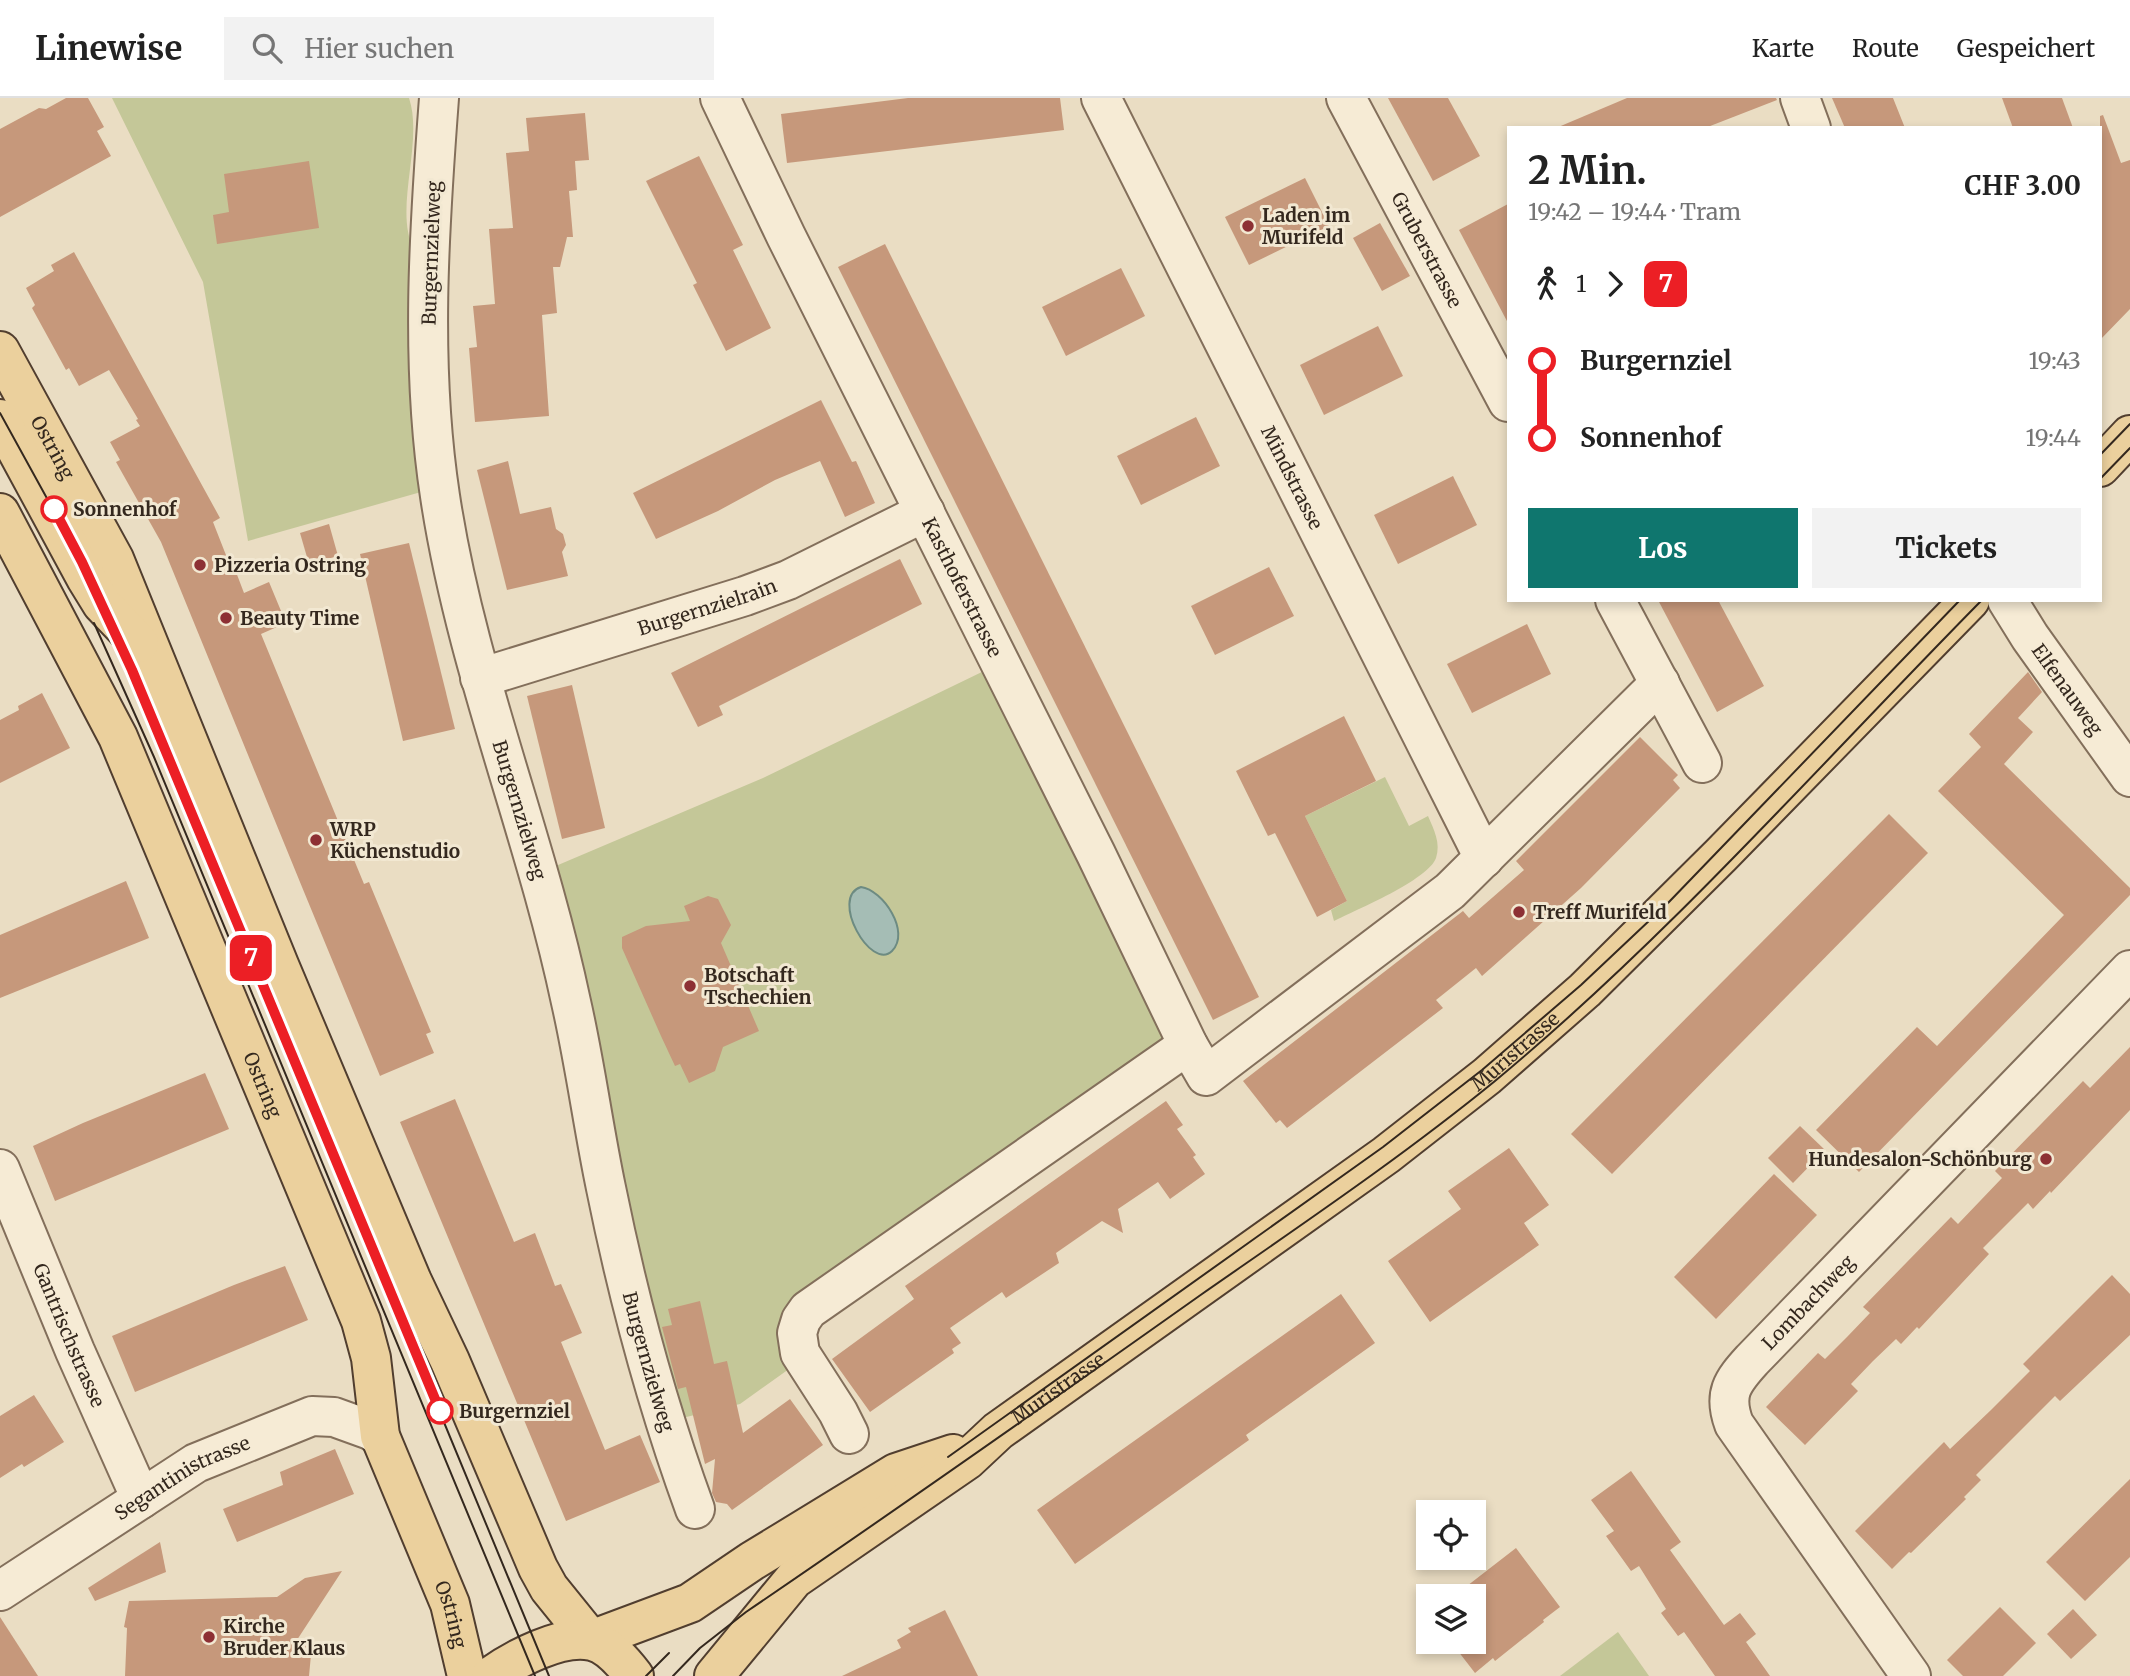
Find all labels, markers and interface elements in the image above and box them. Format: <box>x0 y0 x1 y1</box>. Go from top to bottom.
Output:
search box <box>224 17 714 80</box>
text: Linewise <box>35 28 182 69</box>
icon: search <box>248 29 286 67</box>
text: Hier suchen <box>304 32 454 65</box>
text: Karte <box>1752 33 1814 64</box>
text: Route <box>1852 33 1919 64</box>
text: Gespeichert <box>1957 33 2095 64</box>
text: 2 Min. <box>1528 147 1647 194</box>
text: CHF 3.00 <box>1965 169 2081 202</box>
street label: Burgernzielweg <box>416 180 446 326</box>
street label: Gruberstrasse <box>1386 188 1468 312</box>
text: 19:42 – 19:44 · Tram <box>1528 197 1741 226</box>
place label: Laden im Murifeld <box>1262 203 1350 249</box>
marker: Laden im Murifeld <box>1240 218 1256 234</box>
icon: walk <box>1528 265 1566 303</box>
icon: forward <box>1596 265 1634 303</box>
text: 7 <box>1658 268 1673 299</box>
text: 1 <box>1576 269 1586 298</box>
text: Burgernziel <box>1580 344 1732 377</box>
text: 19:43 <box>2028 346 2081 375</box>
street label: Ostring <box>26 411 80 484</box>
text: Sonnenhof <box>1580 421 1722 454</box>
street label: Mindstrasse <box>1256 422 1328 534</box>
text: 19:44 <box>2025 423 2081 452</box>
marker: Sonnenhof <box>41 496 67 522</box>
place label: Sonnenhof <box>73 497 178 521</box>
button: Los <box>1528 508 1798 588</box>
button: Tickets <box>1812 508 2081 588</box>
street label: Kasthoferstrasse <box>917 513 1007 661</box>
place label: Pizzeria Ostring <box>214 553 366 577</box>
marker: Pizzeria Ostring <box>192 557 208 573</box>
street label: Burgernzielrain <box>635 573 780 640</box>
place label: Beauty Time <box>240 606 359 630</box>
marker: Beauty Time <box>218 610 234 626</box>
street label: Elfenauweg <box>2027 639 2109 740</box>
street label: Burgernzielweg <box>487 737 552 883</box>
place label: WRP Küchenstudio <box>329 817 460 863</box>
marker: WRP Küchenstudio <box>308 832 324 848</box>
place label: Treff Murifeld <box>1533 900 1667 924</box>
marker: Treff Murifeld <box>1511 904 1527 920</box>
line badge: 7 <box>228 935 274 981</box>
text: 7 <box>244 942 258 973</box>
place label: Botschaft Tschechien <box>704 963 812 1009</box>
marker: Botschaft Tschechien <box>682 978 698 994</box>
street label: Muristrasse <box>1466 1006 1564 1096</box>
street label: Ostring <box>238 1048 287 1122</box>
place label: Hundesalon-Schönburg <box>1808 1147 2032 1171</box>
marker: Hundesalon-Schönburg <box>2038 1151 2054 1167</box>
street label: Lombachweg <box>1757 1250 1860 1355</box>
street label: Gantrischstrasse <box>28 1260 110 1411</box>
street label: Burgernzielweg <box>618 1289 680 1435</box>
street label: Muristrasse <box>1007 1347 1110 1430</box>
marker: Burgernziel <box>427 1398 453 1424</box>
place label: Burgernziel <box>459 1399 570 1423</box>
street label: Segantinistrasse <box>110 1430 253 1525</box>
map controls <box>1416 1500 1486 1654</box>
button: locate <box>1416 1500 1486 1570</box>
street label: Ostring <box>430 1577 472 1651</box>
button: layers <box>1416 1584 1486 1654</box>
place label: Kirche Bruder Klaus <box>223 1614 346 1660</box>
marker: Kirche Bruder Klaus <box>201 1629 217 1645</box>

